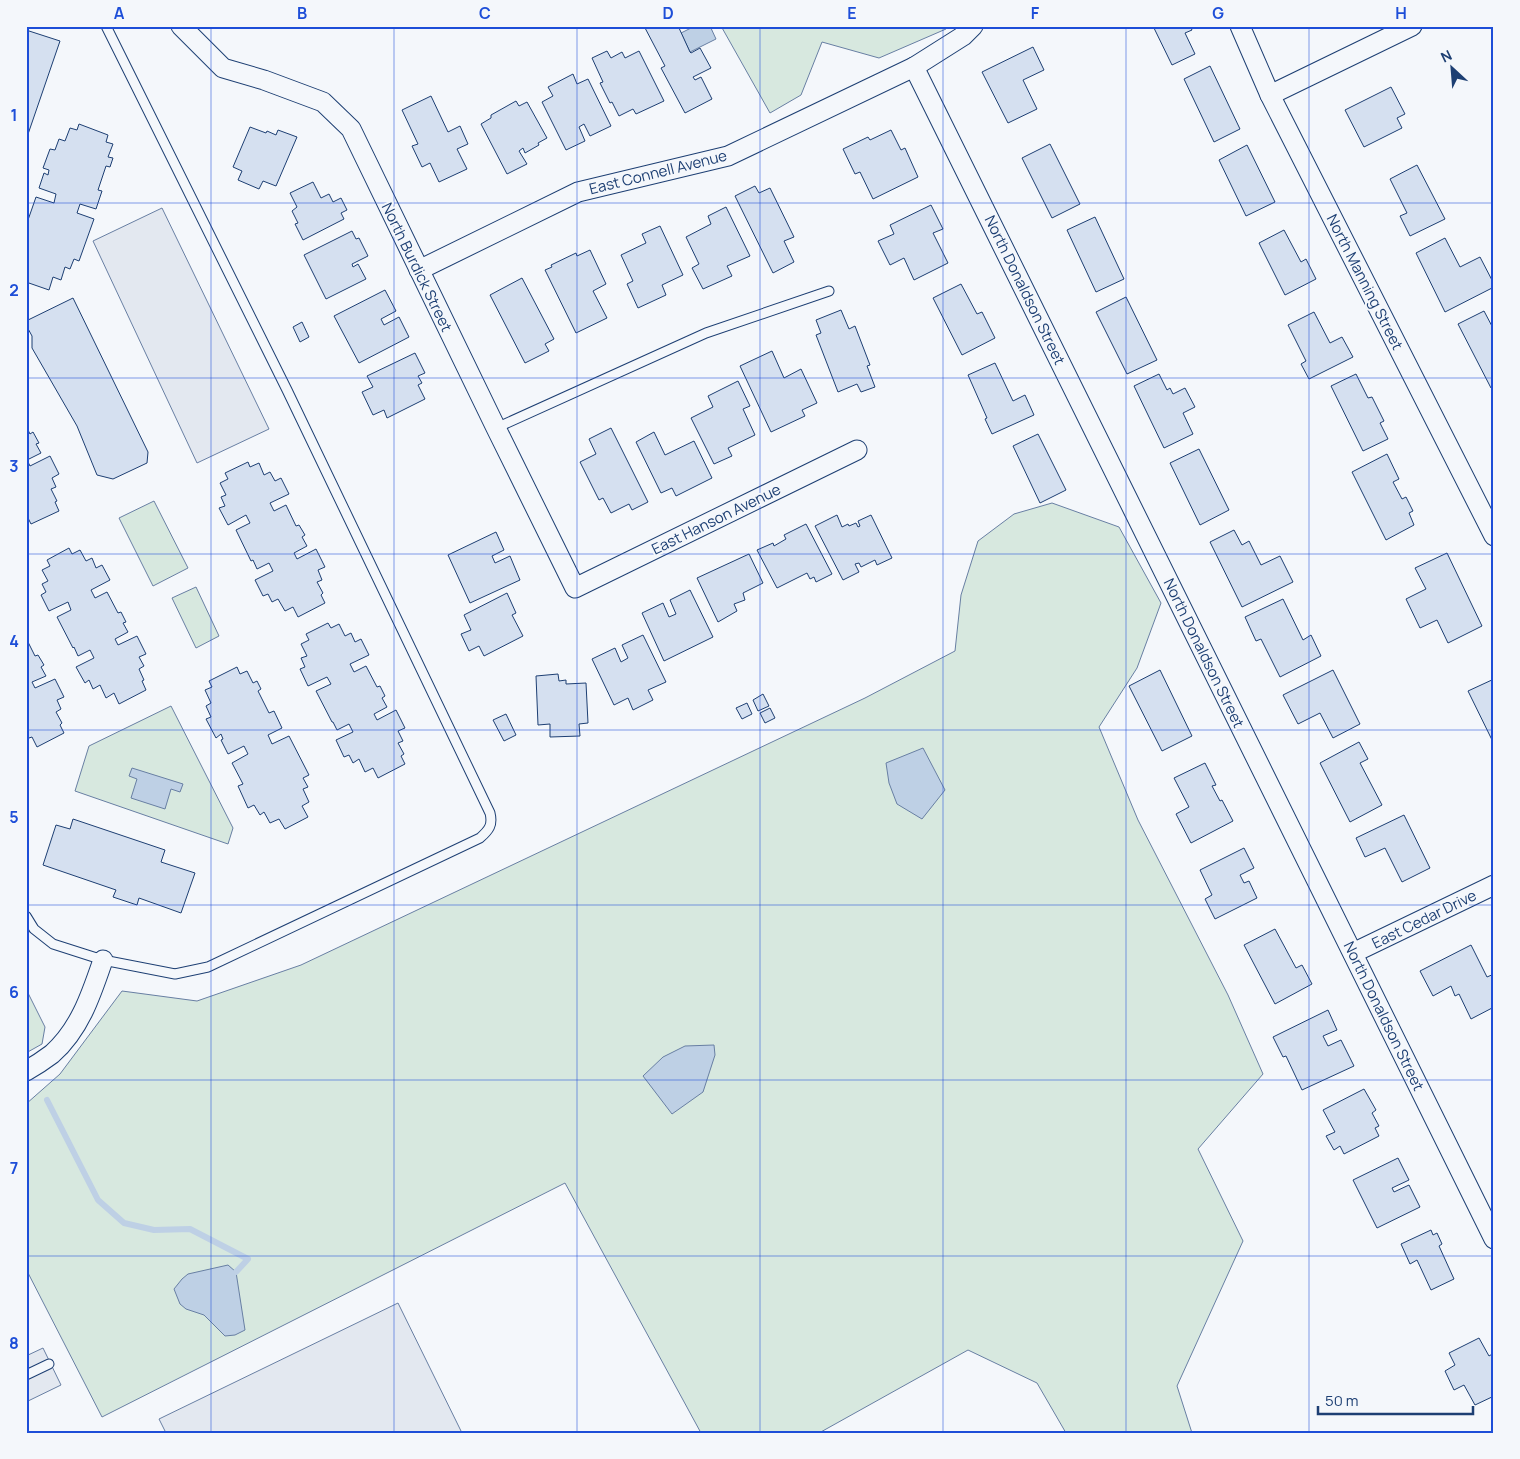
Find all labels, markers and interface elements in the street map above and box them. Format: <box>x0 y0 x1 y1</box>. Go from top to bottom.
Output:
text: A <box>114 2 125 24</box>
text: B <box>297 2 307 24</box>
text: C <box>479 2 491 24</box>
text: D <box>662 2 674 24</box>
text: E <box>847 2 857 24</box>
text: F <box>1031 2 1040 24</box>
text: G <box>1212 2 1224 24</box>
text: H <box>1395 2 1407 24</box>
north arrow <box>1428 42 1478 92</box>
text: N <box>1437 45 1455 67</box>
text: 1 <box>10 104 18 126</box>
street label: East Connell Avenue <box>587 145 729 199</box>
street label: North Burdick Street <box>377 199 457 335</box>
street label: North Manning Street <box>1322 211 1408 353</box>
street label: North Donaldson Street <box>980 212 1070 368</box>
text: 2 <box>9 279 19 301</box>
text: 3 <box>9 455 19 477</box>
street label: East Hanson Avenue <box>648 478 784 559</box>
street label: North Donaldson Street <box>1159 575 1249 731</box>
text: 4 <box>9 630 19 652</box>
text: 5 <box>9 806 19 828</box>
street label: East Cedar Drive <box>1368 884 1480 953</box>
street label: North Donaldson Street <box>1339 938 1429 1094</box>
text: 6 <box>9 981 19 1003</box>
text: 7 <box>10 1157 18 1179</box>
text: 8 <box>9 1332 19 1354</box>
scale bar <box>1318 1384 1472 1416</box>
text: 50 m <box>1325 1390 1359 1411</box>

